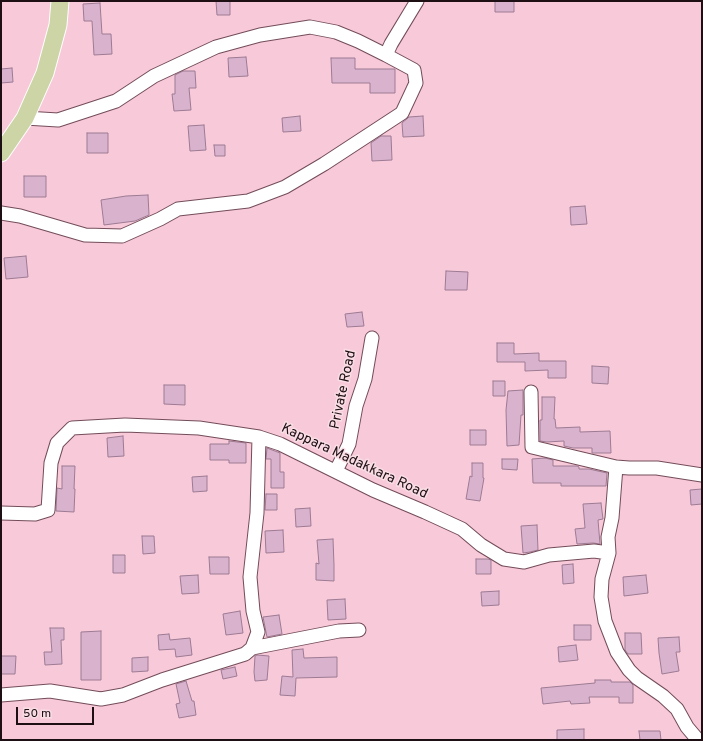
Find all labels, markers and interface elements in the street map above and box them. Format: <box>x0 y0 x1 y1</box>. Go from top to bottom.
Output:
street label: Private Road <box>327 349 361 431</box>
street label: Kappara Madakkara Road <box>278 421 430 503</box>
scale bar <box>18 699 96 725</box>
text: 50 m <box>23 706 51 722</box>

